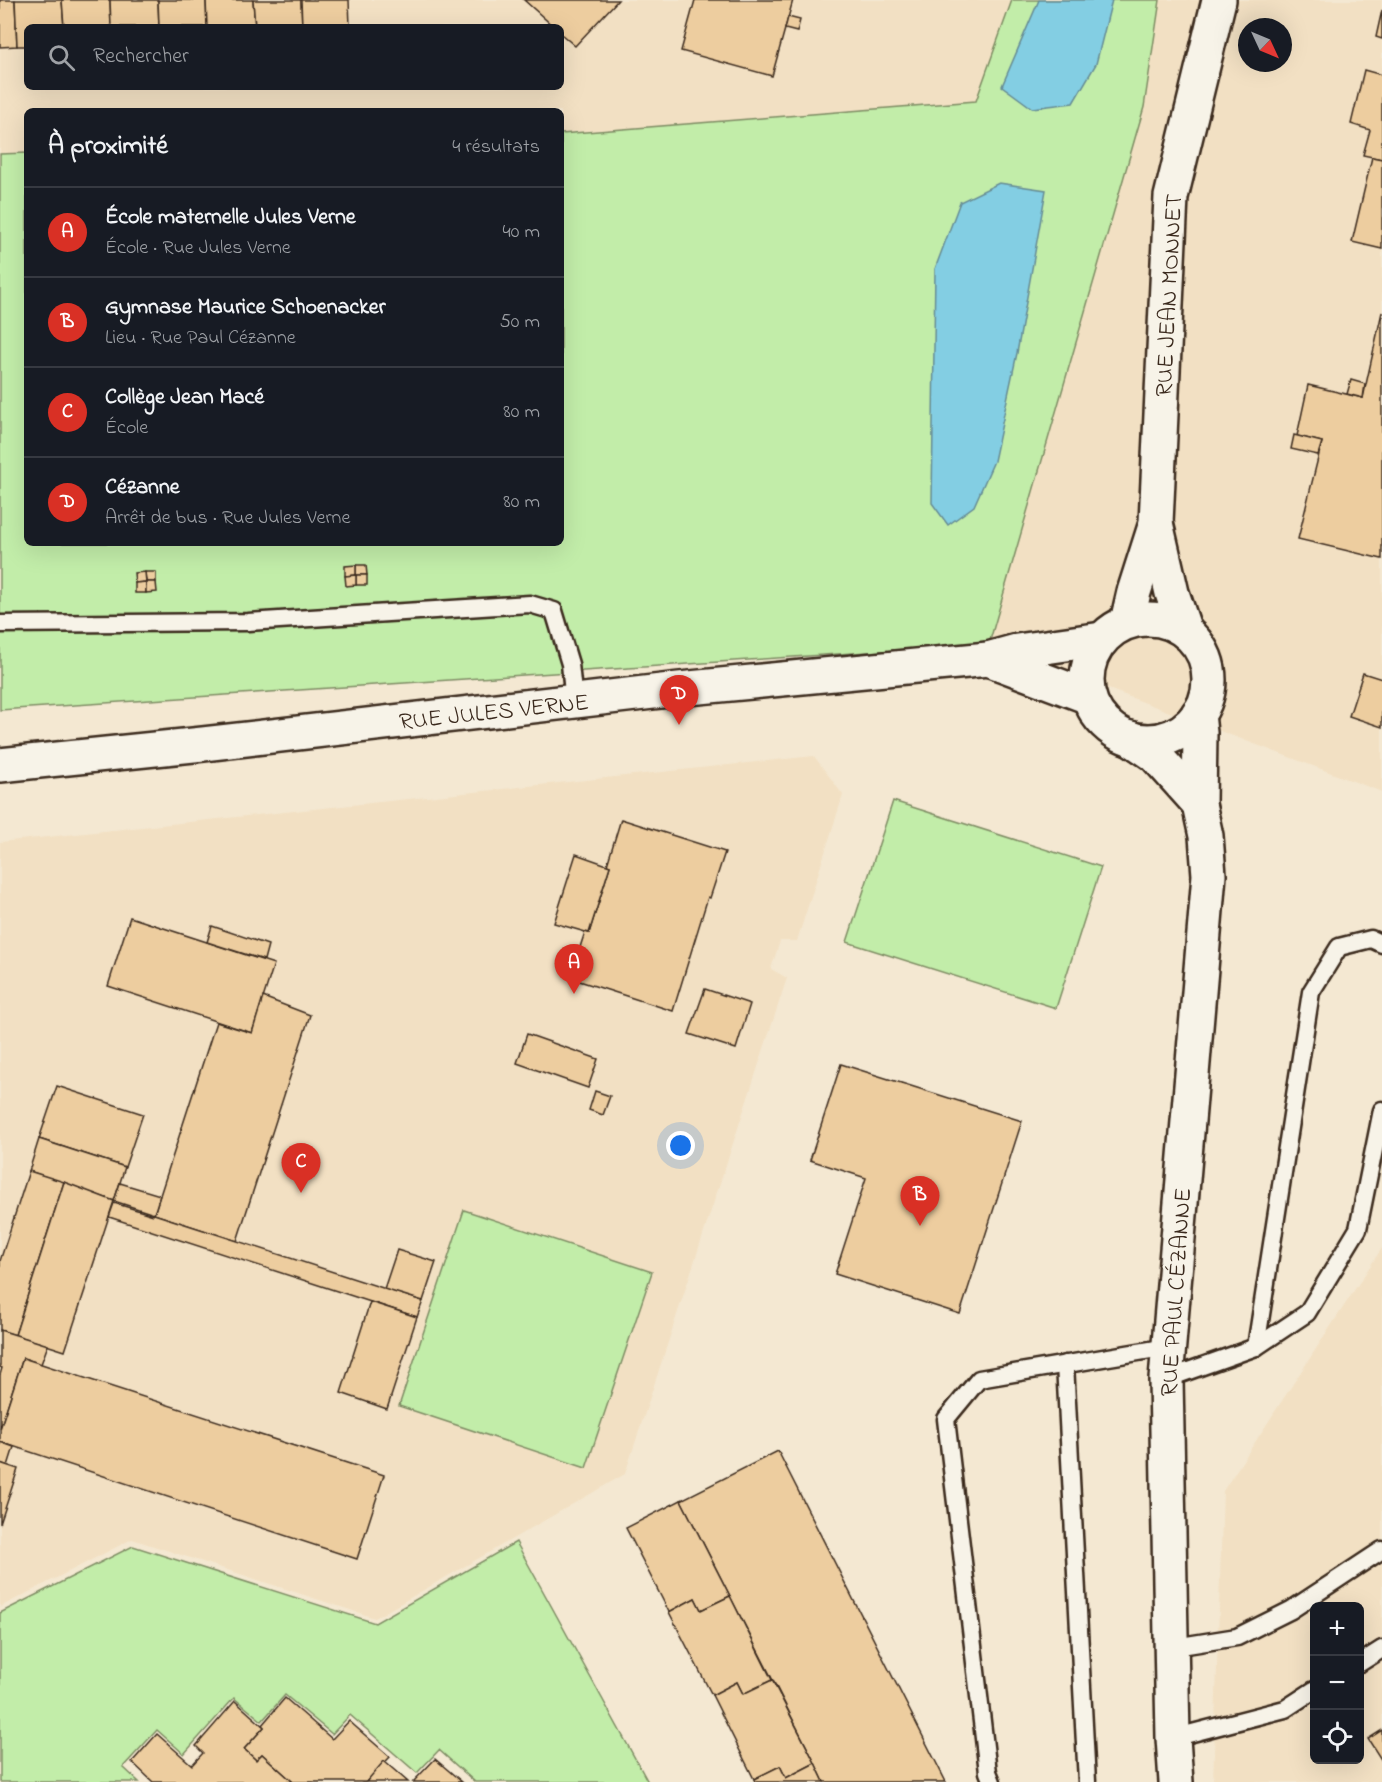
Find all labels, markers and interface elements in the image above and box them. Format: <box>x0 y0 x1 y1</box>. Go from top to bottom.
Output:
north arrow <box>1238 18 1292 72</box>
search box <box>24 24 564 90</box>
icon: search <box>45 41 78 74</box>
text: Rechercher <box>93 41 189 73</box>
text: À proximité <box>48 128 168 166</box>
text: 4 résultats <box>452 133 540 162</box>
street label: RUE JEAN MONNET <box>1148 192 1193 398</box>
text: École maternelle Jules Verne <box>105 202 356 234</box>
text: A <box>61 218 74 247</box>
text: 40 m <box>503 218 540 247</box>
text: École · Rue Jules Verne <box>105 234 291 263</box>
text: Gymnase Maurice Schoenacker <box>105 292 385 324</box>
text: B <box>61 308 74 337</box>
text: 50 m <box>499 308 540 337</box>
text: Lieu · Rue Paul Cézanne <box>105 324 296 353</box>
text: Collège Jean Macé <box>105 382 264 414</box>
text: C <box>62 398 73 427</box>
text: 80 m <box>503 398 540 427</box>
text: École <box>105 414 148 443</box>
text: Cézanne <box>105 472 180 504</box>
text: D <box>60 488 75 517</box>
text: 80 m <box>503 488 540 517</box>
text: Arrêt de bus · Rue Jules Verne <box>105 504 350 533</box>
pin: D <box>660 676 698 725</box>
street label: RUE JULES VERNE <box>398 686 591 741</box>
pin: A <box>554 944 594 994</box>
your location <box>666 1131 695 1160</box>
pin: C <box>282 1144 320 1193</box>
pin: B <box>900 1176 940 1226</box>
street label: RUE PAUL CÉZANNE <box>1153 1187 1202 1398</box>
map controls <box>1310 1602 1364 1764</box>
button: + <box>1310 1602 1364 1656</box>
button: − <box>1310 1656 1364 1710</box>
button: locate <box>1310 1710 1364 1764</box>

